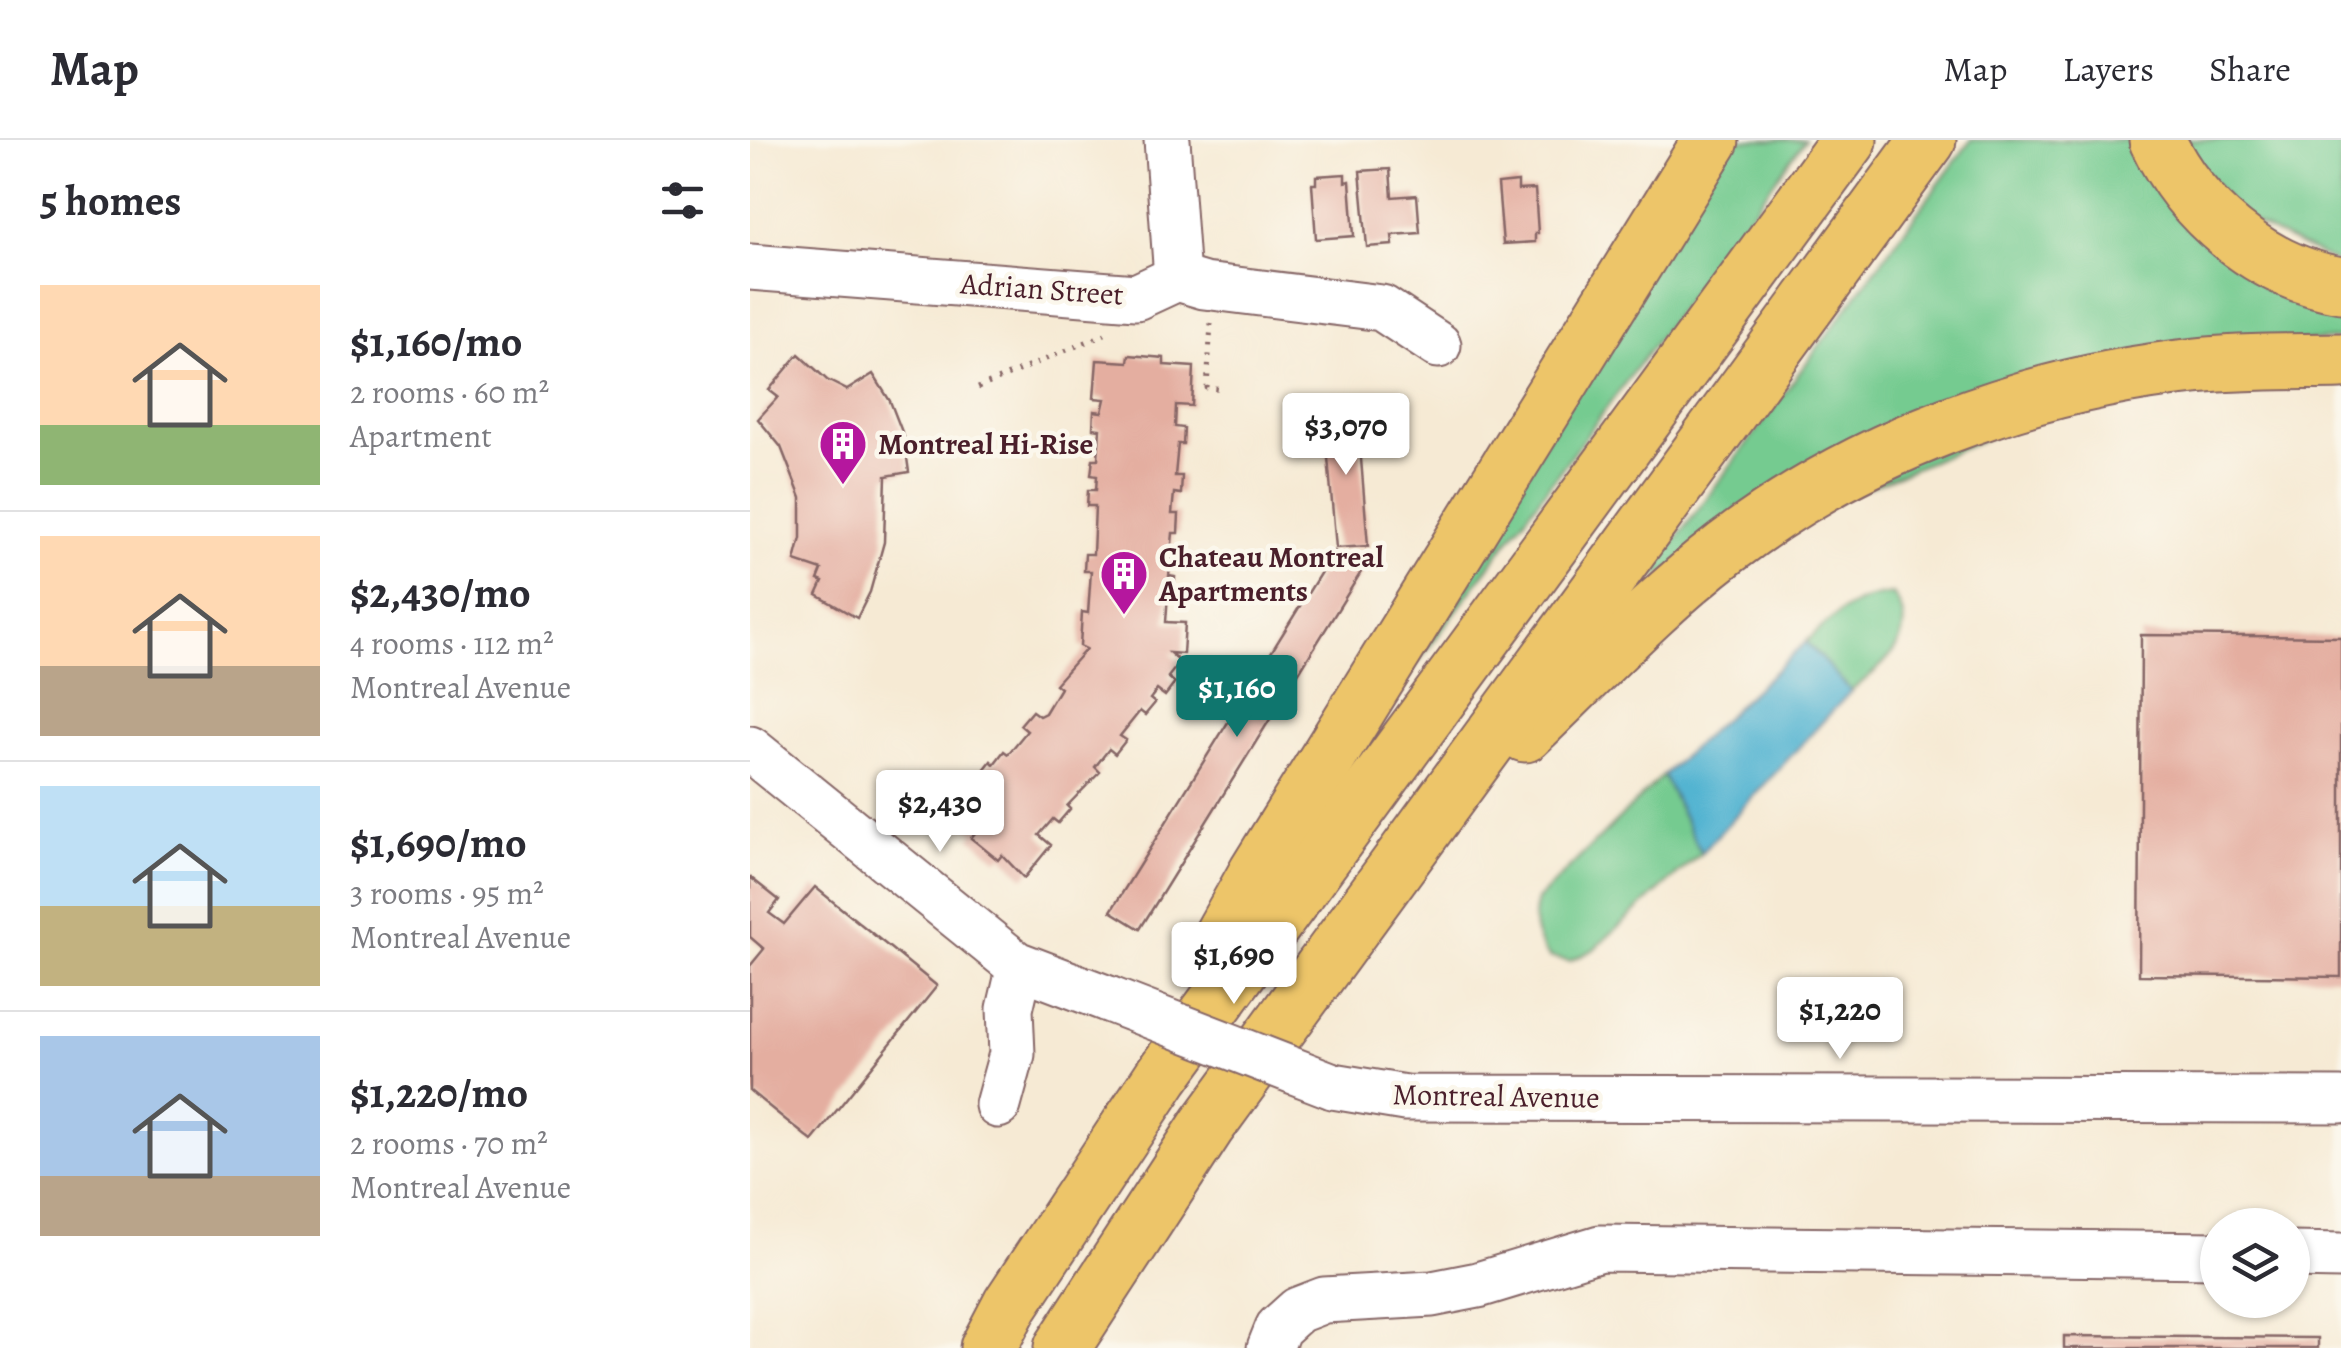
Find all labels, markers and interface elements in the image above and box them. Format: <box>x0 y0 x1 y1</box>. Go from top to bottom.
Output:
text: Map <box>50 36 139 102</box>
text: Map <box>1943 45 2007 93</box>
text: Layers <box>2062 45 2154 93</box>
text: Share <box>2209 45 2291 93</box>
text: 5 homes <box>40 172 181 229</box>
icon: filters <box>655 173 710 228</box>
street label: Adrian Street <box>958 263 1125 315</box>
text: $1,160/mo <box>350 313 522 370</box>
icon: home <box>120 325 240 445</box>
text: 2 rooms · 60 m² <box>350 370 549 414</box>
pin: $3,070 <box>1265 393 1427 478</box>
text: $3,070 <box>1304 403 1388 447</box>
text: Apartment <box>350 414 492 458</box>
building icon: Montreal Hi-Rise <box>817 418 869 486</box>
place label: Montreal Hi-Rise <box>878 424 1093 464</box>
place label: Chateau Montreal Apartments <box>1158 537 1384 611</box>
building icon: Chateau Montreal Apartments <box>1098 548 1150 616</box>
text: $2,430/mo <box>350 564 531 621</box>
icon: home <box>120 576 240 696</box>
text: 4 rooms · 112 m² <box>350 621 554 665</box>
pin: $1,160 <box>1156 655 1318 740</box>
text: Montreal Avenue <box>350 665 571 709</box>
text: $1,160 <box>1198 665 1276 709</box>
pin: $2,430 <box>859 770 1021 855</box>
text: $2,430 <box>898 780 982 824</box>
text: $1,690/mo <box>350 814 527 871</box>
icon: home <box>120 826 240 946</box>
text: 3 rooms · 95 m² <box>350 871 544 915</box>
text: Montreal Avenue <box>350 915 571 959</box>
pin: $1,690 <box>1153 922 1315 1007</box>
text: $1,690 <box>1194 932 1274 976</box>
pin: $1,220 <box>1759 977 1921 1062</box>
text: $1,220 <box>1799 987 1881 1031</box>
text: $1,220/mo <box>350 1064 528 1121</box>
street label: Montreal Avenue <box>1392 1074 1600 1118</box>
icon: home <box>120 1076 240 1196</box>
text: 2 rooms · 70 m² <box>350 1121 548 1165</box>
text: Montreal Avenue <box>350 1165 571 1209</box>
map controls <box>2200 1208 2310 1318</box>
button: layers <box>2200 1208 2310 1318</box>

